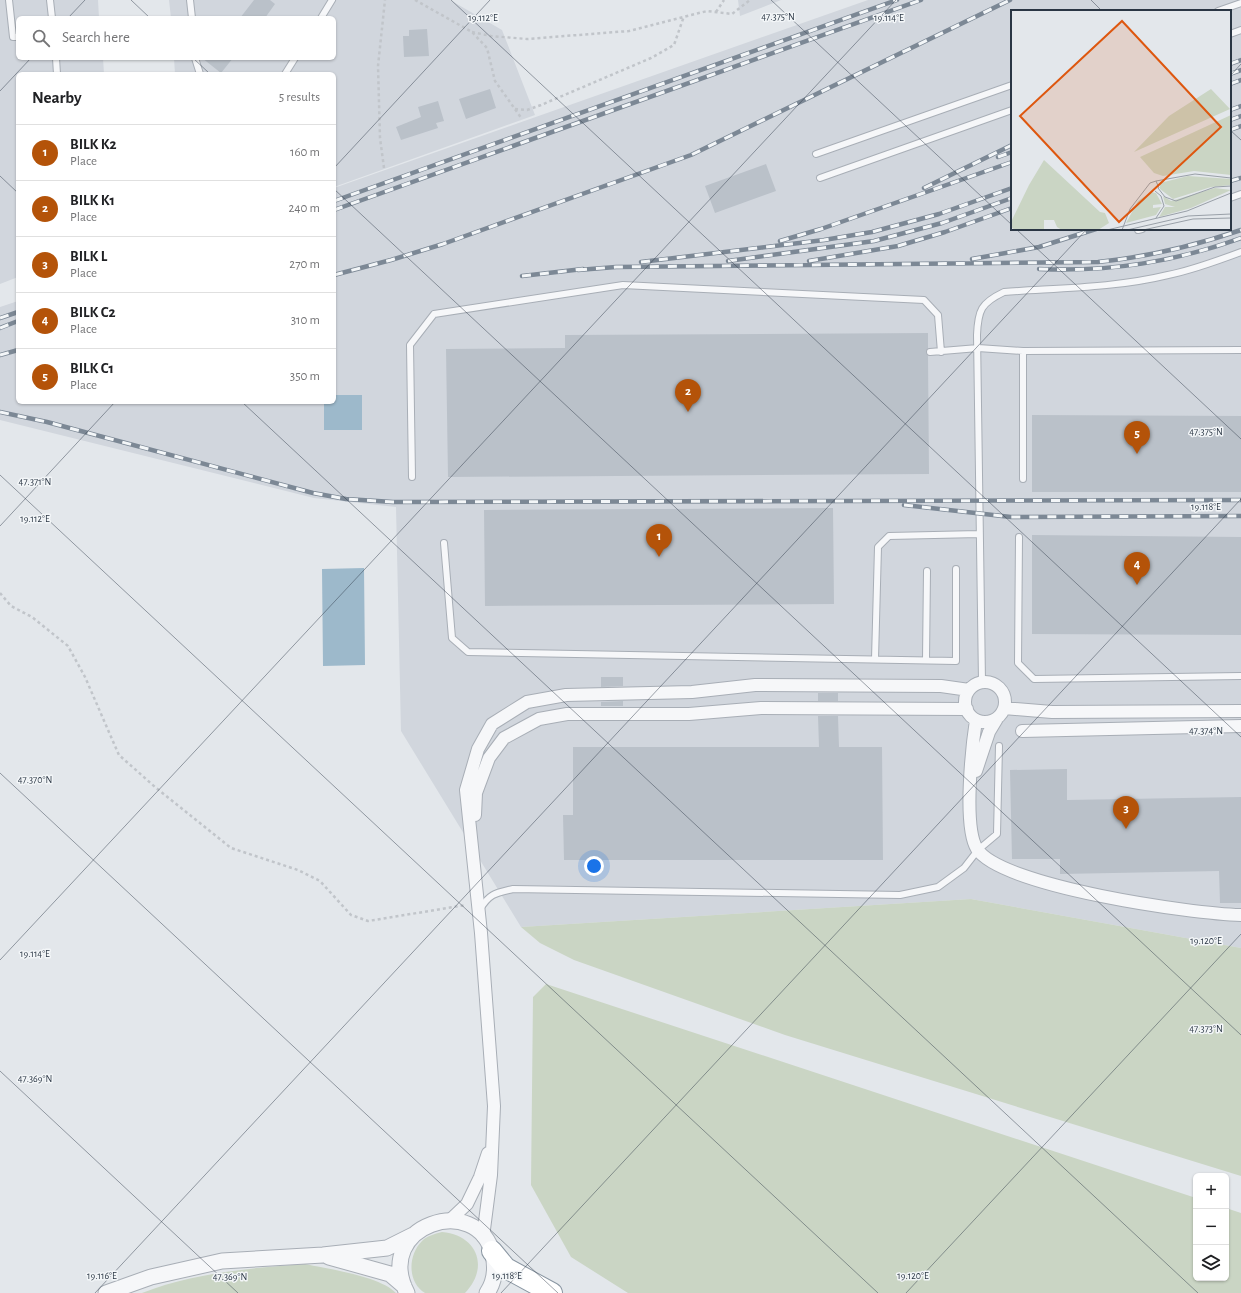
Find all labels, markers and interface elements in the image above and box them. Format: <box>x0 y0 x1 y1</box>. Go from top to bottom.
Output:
inset map <box>1011 10 1231 230</box>
text: 47.375°N <box>761 12 795 22</box>
text: 19.112°E <box>468 13 498 23</box>
text: 19.114°E <box>874 13 904 23</box>
search box <box>16 16 336 60</box>
icon: search <box>30 27 52 49</box>
text: Search here <box>62 30 130 45</box>
text: Nearby <box>32 89 82 106</box>
text: 5 results <box>279 91 320 104</box>
text: BILK K2 <box>70 137 116 152</box>
text: 1 <box>43 146 47 159</box>
text: 160 m <box>290 146 320 159</box>
text: Place <box>70 155 97 168</box>
text: BILK K1 <box>70 193 115 208</box>
text: 2 <box>42 202 48 215</box>
text: 240 m <box>288 202 320 215</box>
text: Place <box>70 211 97 224</box>
text: BILK L <box>70 249 107 264</box>
text: 3 <box>42 258 48 271</box>
text: 270 m <box>289 258 320 271</box>
text: Place <box>70 267 97 280</box>
text: BILK C2 <box>70 305 115 320</box>
text: 4 <box>42 314 48 327</box>
text: 310 m <box>291 314 320 327</box>
text: Place <box>70 323 97 336</box>
text: BILK C1 <box>70 361 114 376</box>
text: 5 <box>42 370 48 383</box>
text: 350 m <box>290 370 320 383</box>
text: Place <box>70 379 97 392</box>
pin: 2 <box>675 379 701 412</box>
pin: 5 <box>1124 421 1150 454</box>
text: 47.375°N <box>1189 427 1223 437</box>
text: 47.371°N <box>19 477 51 487</box>
text: 19.118°E <box>1191 502 1221 512</box>
text: 19.112°E <box>20 514 50 524</box>
pin: 1 <box>646 524 672 557</box>
pin: 4 <box>1124 552 1150 585</box>
text: 47.374°N <box>1189 726 1223 736</box>
text: 47.370°N <box>18 775 52 785</box>
pin: 3 <box>1113 796 1139 829</box>
your location <box>584 856 604 876</box>
text: 19.120°E <box>1190 936 1222 946</box>
text: 19.114°E <box>20 949 50 959</box>
text: 47.373°N <box>1189 1024 1223 1034</box>
text: 47.369°N <box>18 1074 52 1084</box>
map controls <box>1193 1173 1229 1281</box>
button: + <box>1193 1173 1229 1209</box>
button: − <box>1193 1209 1229 1245</box>
button: layers <box>1193 1245 1229 1281</box>
text: 19.116°E <box>87 1271 117 1281</box>
text: 19.118°E <box>492 1271 522 1281</box>
text: 19.120°E <box>897 1271 929 1281</box>
text: 47.369°N <box>213 1272 247 1282</box>

